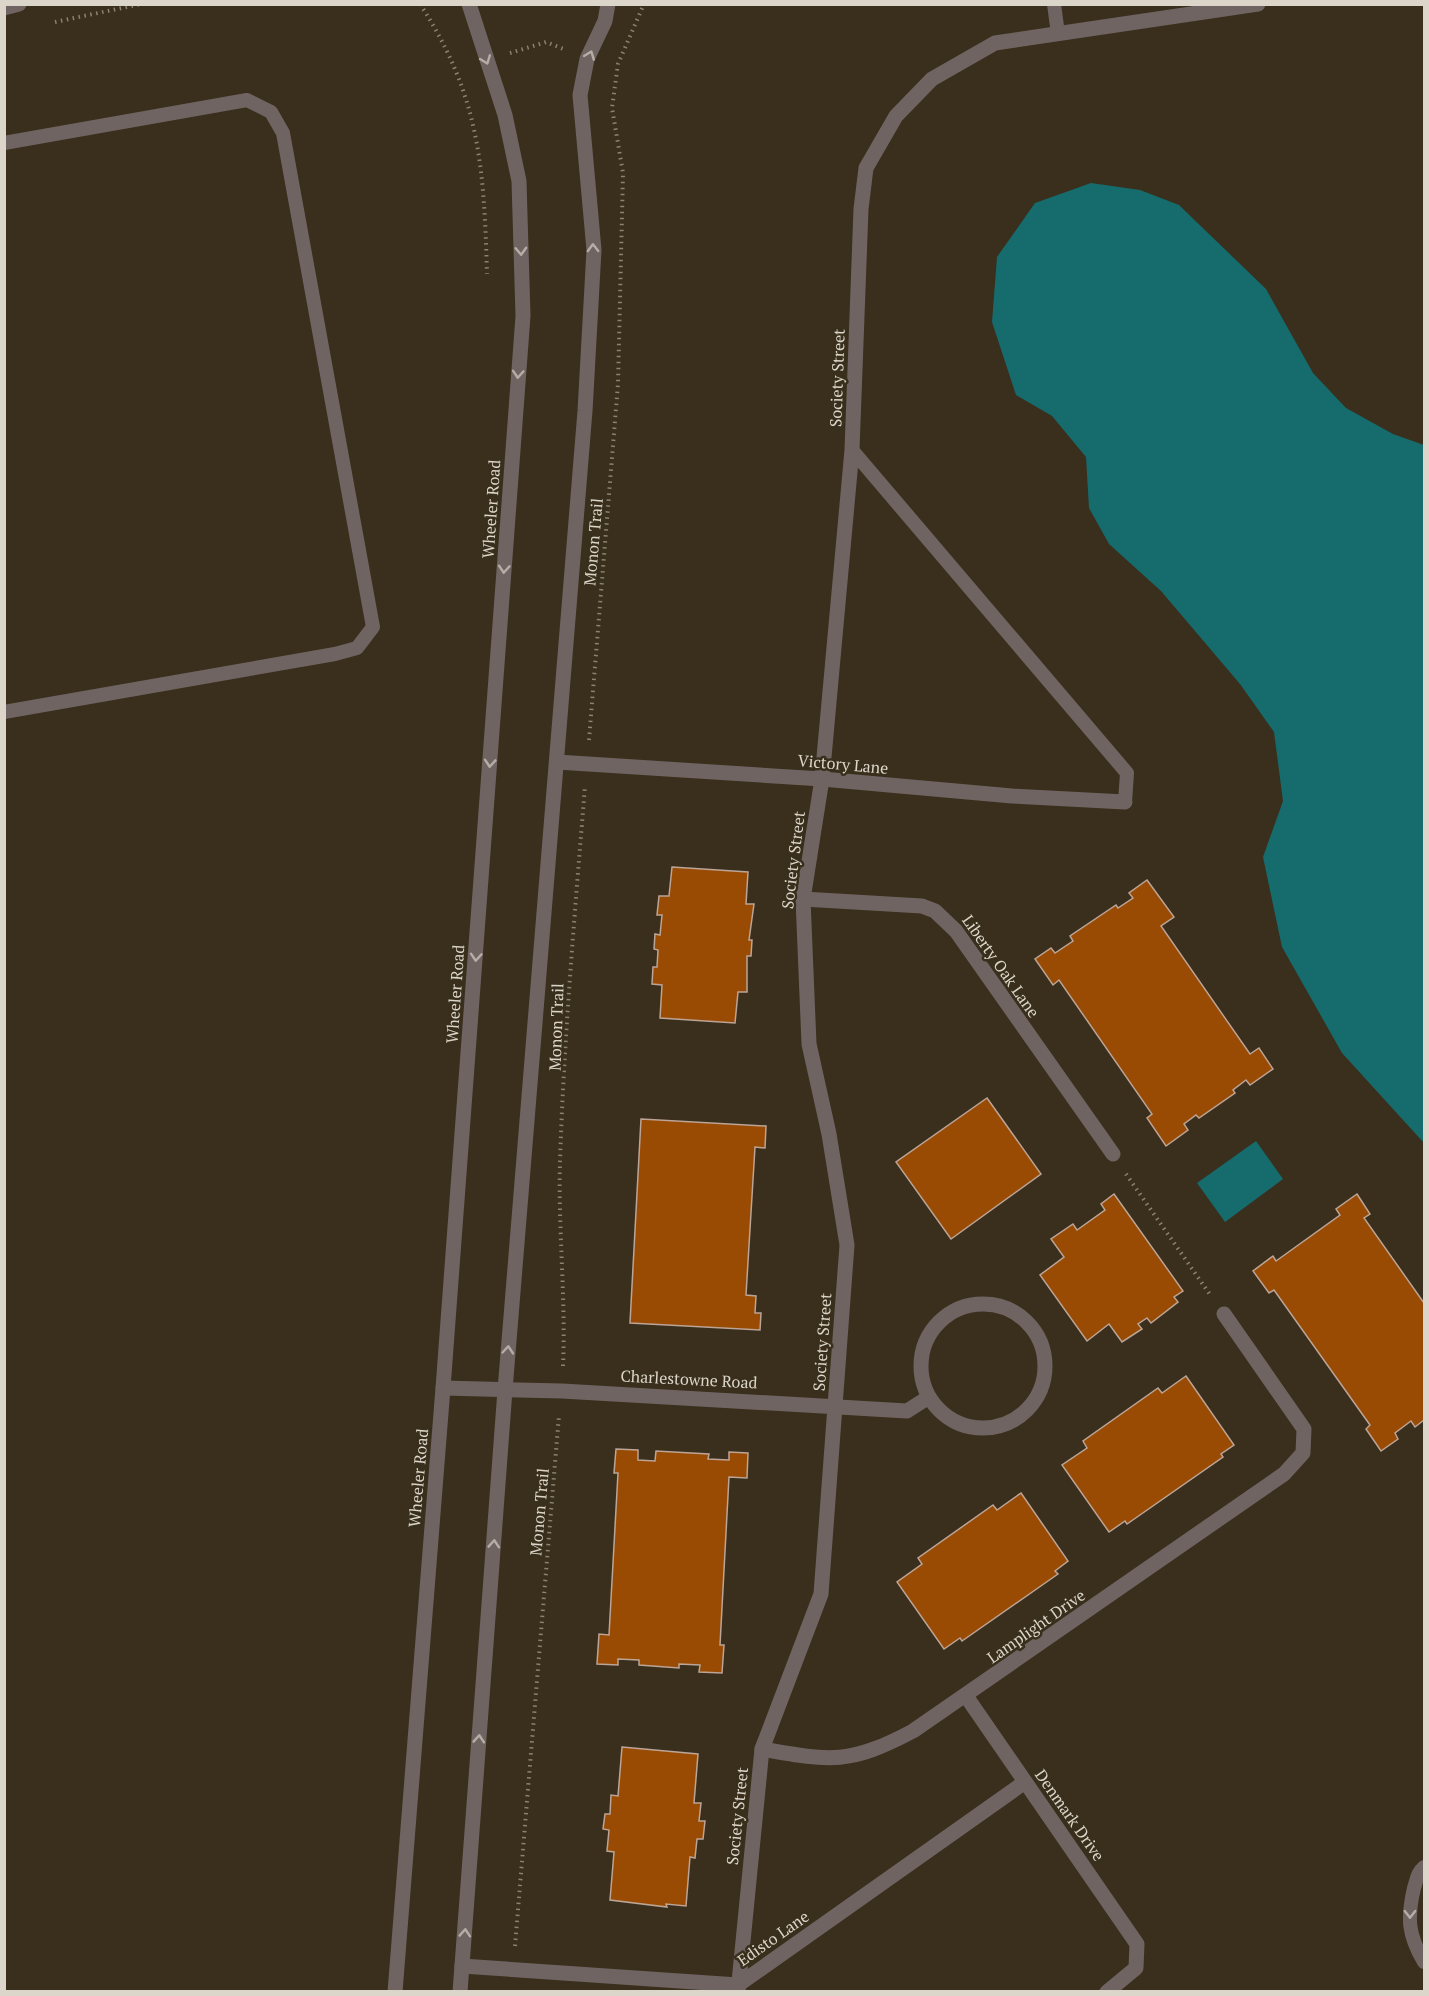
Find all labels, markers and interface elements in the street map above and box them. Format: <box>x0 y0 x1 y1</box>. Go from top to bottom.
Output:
one-way arrow <box>582 51 595 61</box>
one-way arrow <box>479 54 491 65</box>
one-way arrow <box>587 244 599 253</box>
one-way arrow <box>515 246 527 255</box>
street label: Society Street <box>824 328 850 428</box>
one-way arrow <box>512 370 525 379</box>
street label: Wheeler Road <box>477 459 505 559</box>
street label: Monon Trail <box>578 497 608 587</box>
one-way arrow <box>498 564 511 573</box>
street label: Victory Lane <box>797 749 889 779</box>
one-way arrow <box>484 758 497 768</box>
street label: Society Street <box>776 810 810 910</box>
street label: Liberty Oak Lane <box>957 910 1045 1022</box>
street label: Wheeler Road <box>441 944 469 1044</box>
one-way arrow <box>470 953 483 962</box>
street label: Monon Trail <box>543 983 569 1071</box>
street label: Society Street <box>808 1292 836 1392</box>
one-way arrow <box>502 1345 515 1354</box>
street label: Charlestowne Road <box>620 1364 758 1394</box>
street label: Wheeler Road <box>403 1428 433 1528</box>
street label: Monon Trail <box>524 1467 554 1557</box>
one-way arrow <box>487 1540 500 1549</box>
street label: Lamplight Drive <box>983 1584 1089 1668</box>
one-way arrow <box>472 1734 485 1743</box>
street label: Denmark Drive <box>1030 1765 1110 1865</box>
street label: Society Street <box>721 1766 753 1866</box>
street label: Edisto Lane <box>733 1905 813 1971</box>
one-way arrow <box>1404 1910 1416 1919</box>
one-way arrow <box>458 1929 471 1938</box>

